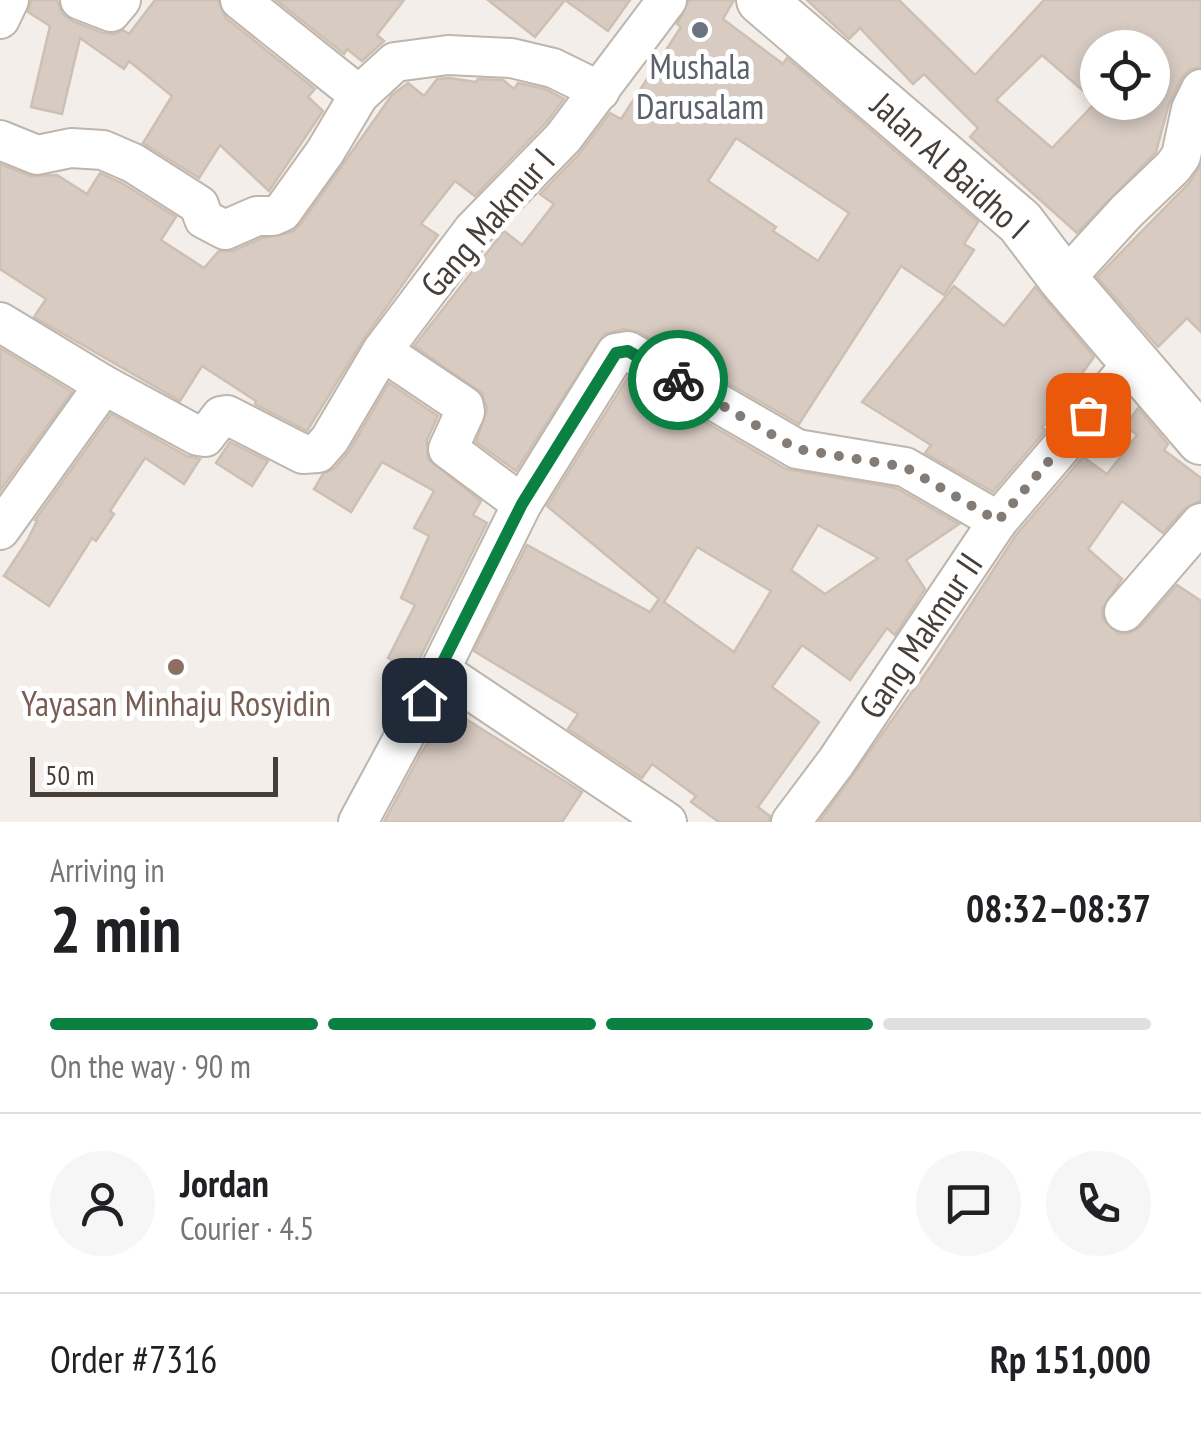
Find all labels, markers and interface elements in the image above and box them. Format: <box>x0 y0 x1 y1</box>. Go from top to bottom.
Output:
marker: Mushala Darusalam <box>689 19 711 41</box>
map controls <box>1080 30 1170 120</box>
button: locate <box>1080 30 1170 120</box>
place label: Mushala Darusalam <box>636 43 764 129</box>
street label: Jalan Al Baidho I <box>861 81 1040 249</box>
street label: Gang Makmur I <box>410 139 564 306</box>
courier <box>628 330 728 430</box>
icon: bike <box>651 353 706 408</box>
pin <box>1046 373 1131 458</box>
icon: bag <box>1061 388 1116 443</box>
street label: Gang Makmur II <box>848 544 992 727</box>
marker: Yayasan Minhaju Rosyidin <box>165 656 187 678</box>
pin <box>382 658 467 743</box>
icon: home <box>397 673 452 728</box>
place label: Yayasan Minhaju Rosyidin <box>21 680 331 726</box>
scale bar <box>30 752 278 796</box>
text: 50 m <box>45 756 94 793</box>
text: Arriving in <box>50 849 165 891</box>
text: 08:32–08:37 <box>966 883 1151 932</box>
text: 2 min <box>50 886 181 970</box>
text: On the way · 90 m <box>50 1045 251 1087</box>
button: person <box>50 1151 155 1256</box>
button: chat <box>916 1151 1021 1256</box>
button: phone <box>1046 1151 1151 1256</box>
text: Jordan <box>180 1158 269 1207</box>
text: Courier · 4.5 <box>180 1207 314 1249</box>
text: Order #7316 <box>50 1334 217 1383</box>
text: Rp 151,000 <box>990 1334 1151 1383</box>

